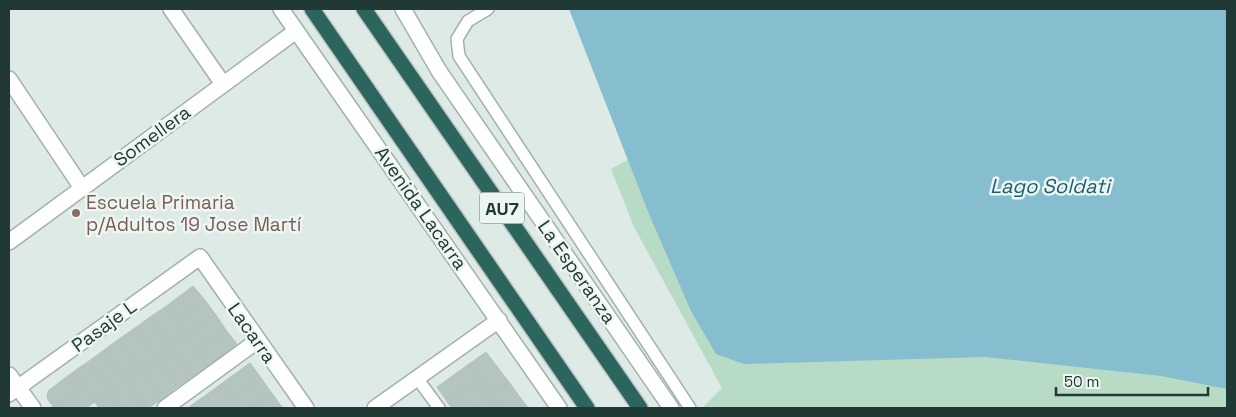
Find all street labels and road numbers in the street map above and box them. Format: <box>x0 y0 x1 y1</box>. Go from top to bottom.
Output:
street label: Somellera <box>109 100 196 172</box>
street label: Avenida Lacarra <box>369 141 473 275</box>
road number: AU7 <box>480 192 524 224</box>
street label: La Esperanza <box>532 215 622 329</box>
street label: Pasaje L <box>67 294 141 358</box>
street label: Lacarra <box>222 298 282 368</box>

